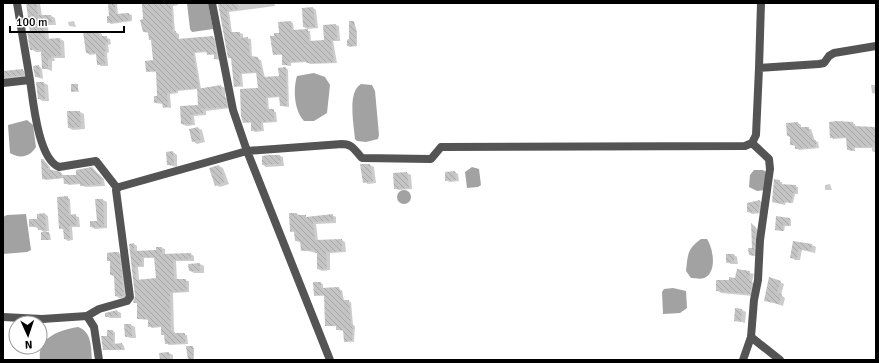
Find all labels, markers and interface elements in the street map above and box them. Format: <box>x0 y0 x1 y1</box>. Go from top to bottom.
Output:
scale bar <box>10 8 124 34</box>
text: 100 m <box>16 15 48 30</box>
north arrow <box>8 315 48 355</box>
text: N <box>24 338 33 351</box>

